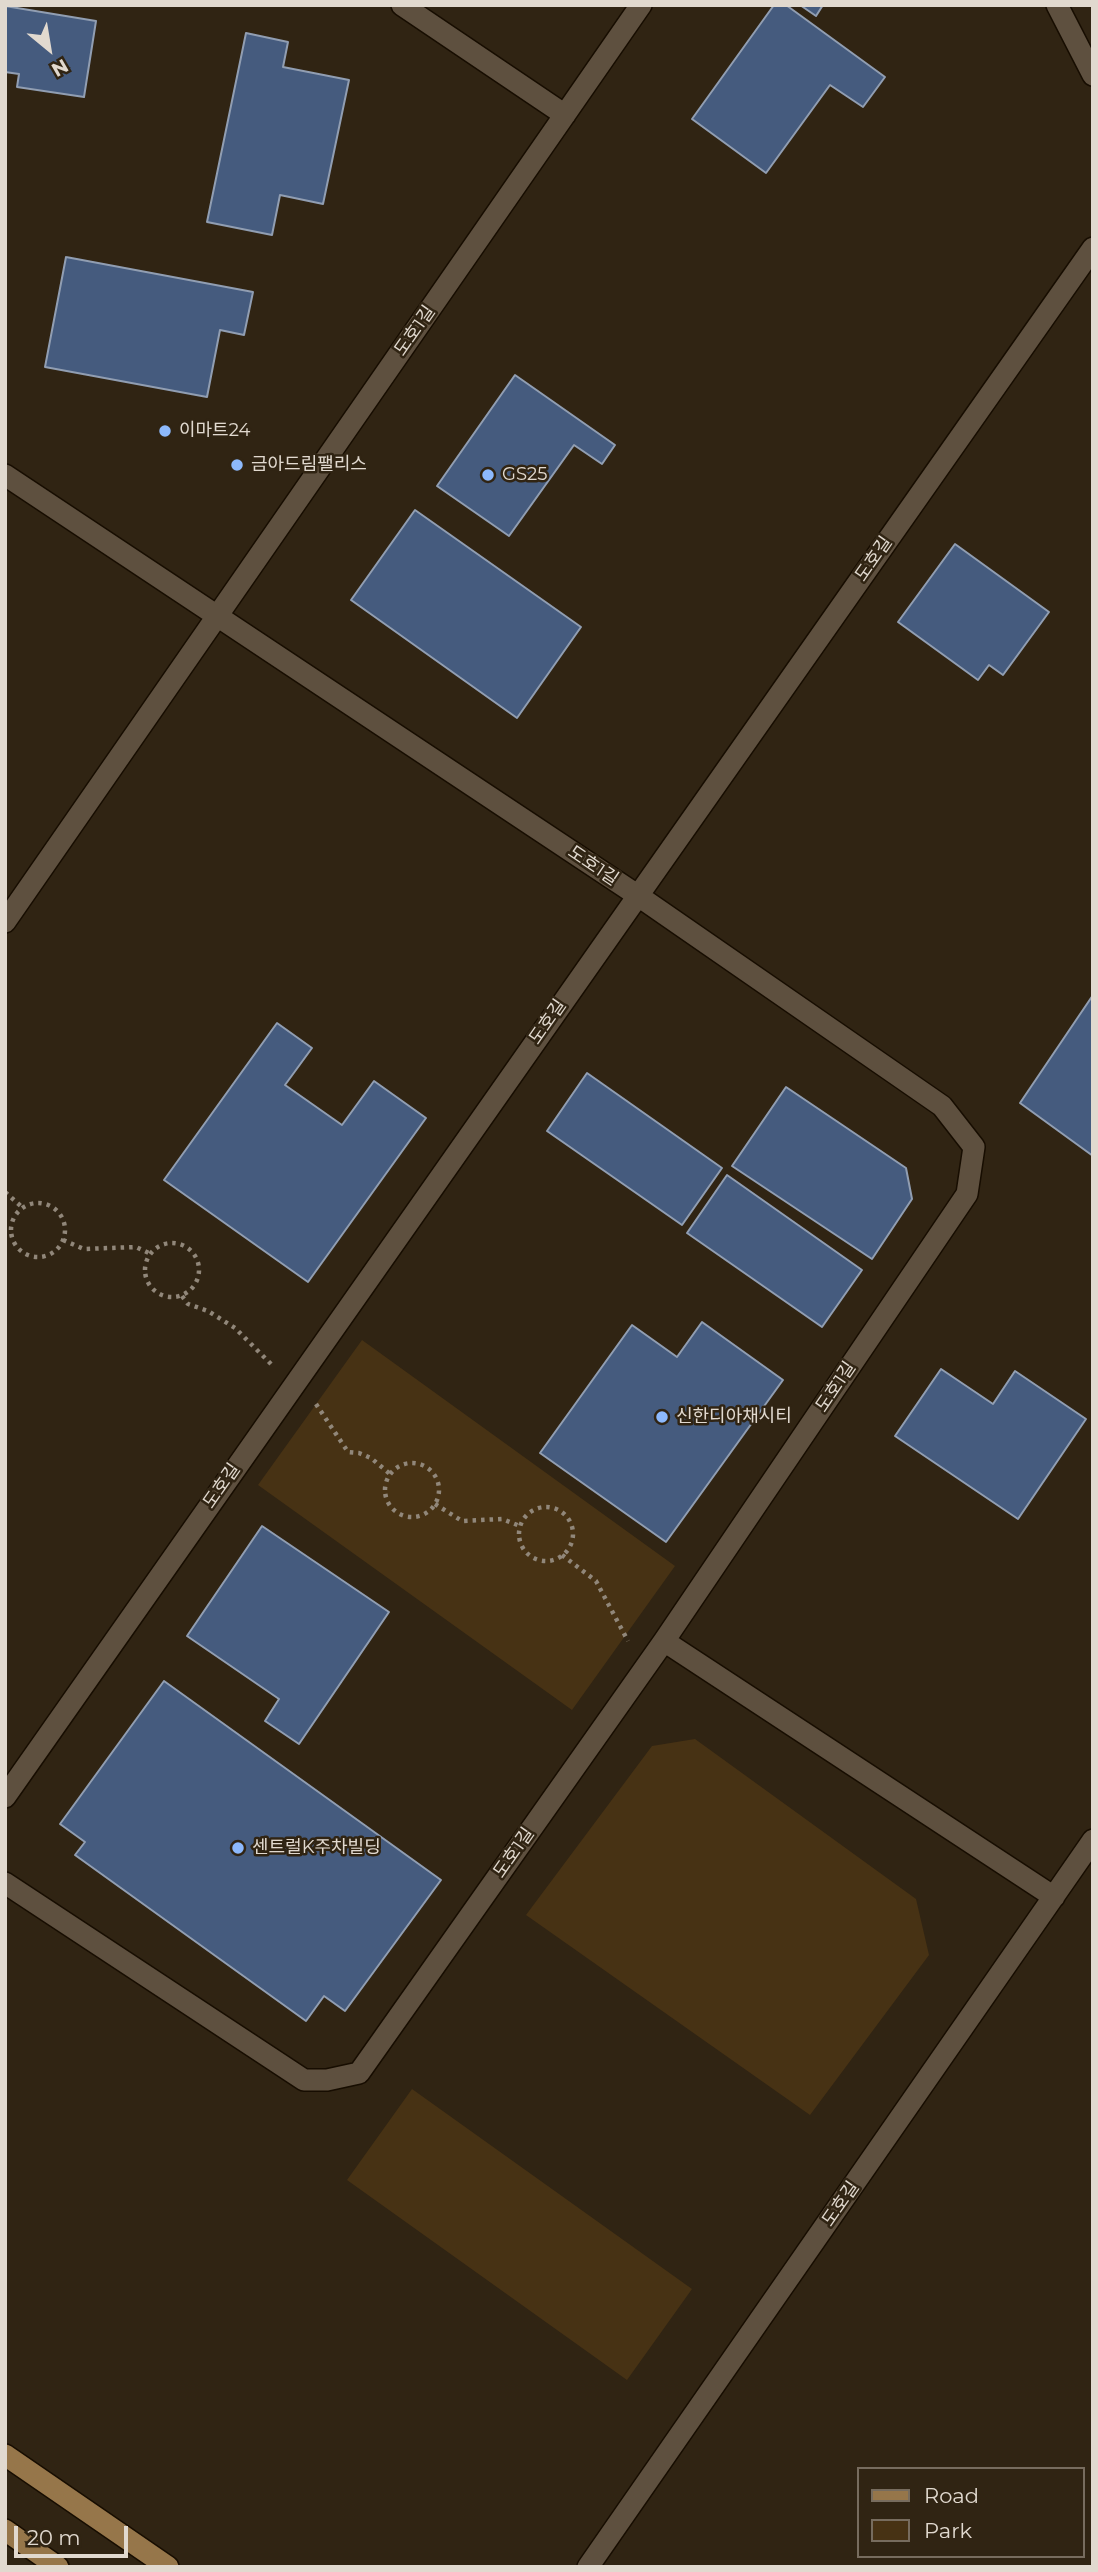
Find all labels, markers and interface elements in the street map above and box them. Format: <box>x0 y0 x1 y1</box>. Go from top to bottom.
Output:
north arrow <box>14 14 84 84</box>
text: N <box>47 54 72 81</box>
street label: 도호1길 <box>390 302 440 360</box>
place label: 이마트24 <box>179 420 250 442</box>
marker: 이마트24 <box>157 423 173 439</box>
place label: 금아드림팰리스 <box>251 454 367 476</box>
marker: 금아드림팰리스 <box>229 457 245 473</box>
place label: GS25 <box>502 464 547 486</box>
marker: GS25 <box>480 467 496 483</box>
street label: 도호길 <box>851 532 897 586</box>
street label: 도호1길 <box>564 841 622 891</box>
street label: 도호길 <box>525 995 571 1049</box>
street label: 도호1길 <box>811 1358 861 1416</box>
place label: 신한디아채시티 <box>676 1406 792 1428</box>
marker: 신한디아채시티 <box>654 1409 670 1425</box>
street label: 도호길 <box>199 1459 245 1513</box>
street label: 도호1길 <box>489 1824 539 1882</box>
place label: 센트럴K주차빌딩 <box>252 1837 381 1859</box>
marker: 센트럴K주차빌딩 <box>230 1840 246 1856</box>
street label: 도호길 <box>818 2177 864 2231</box>
legend <box>856 2467 1084 2558</box>
text: Road <box>924 2483 979 2508</box>
scale bar <box>18 2512 131 2556</box>
text: Park <box>924 2518 972 2543</box>
text: 20 m <box>27 2525 81 2550</box>

